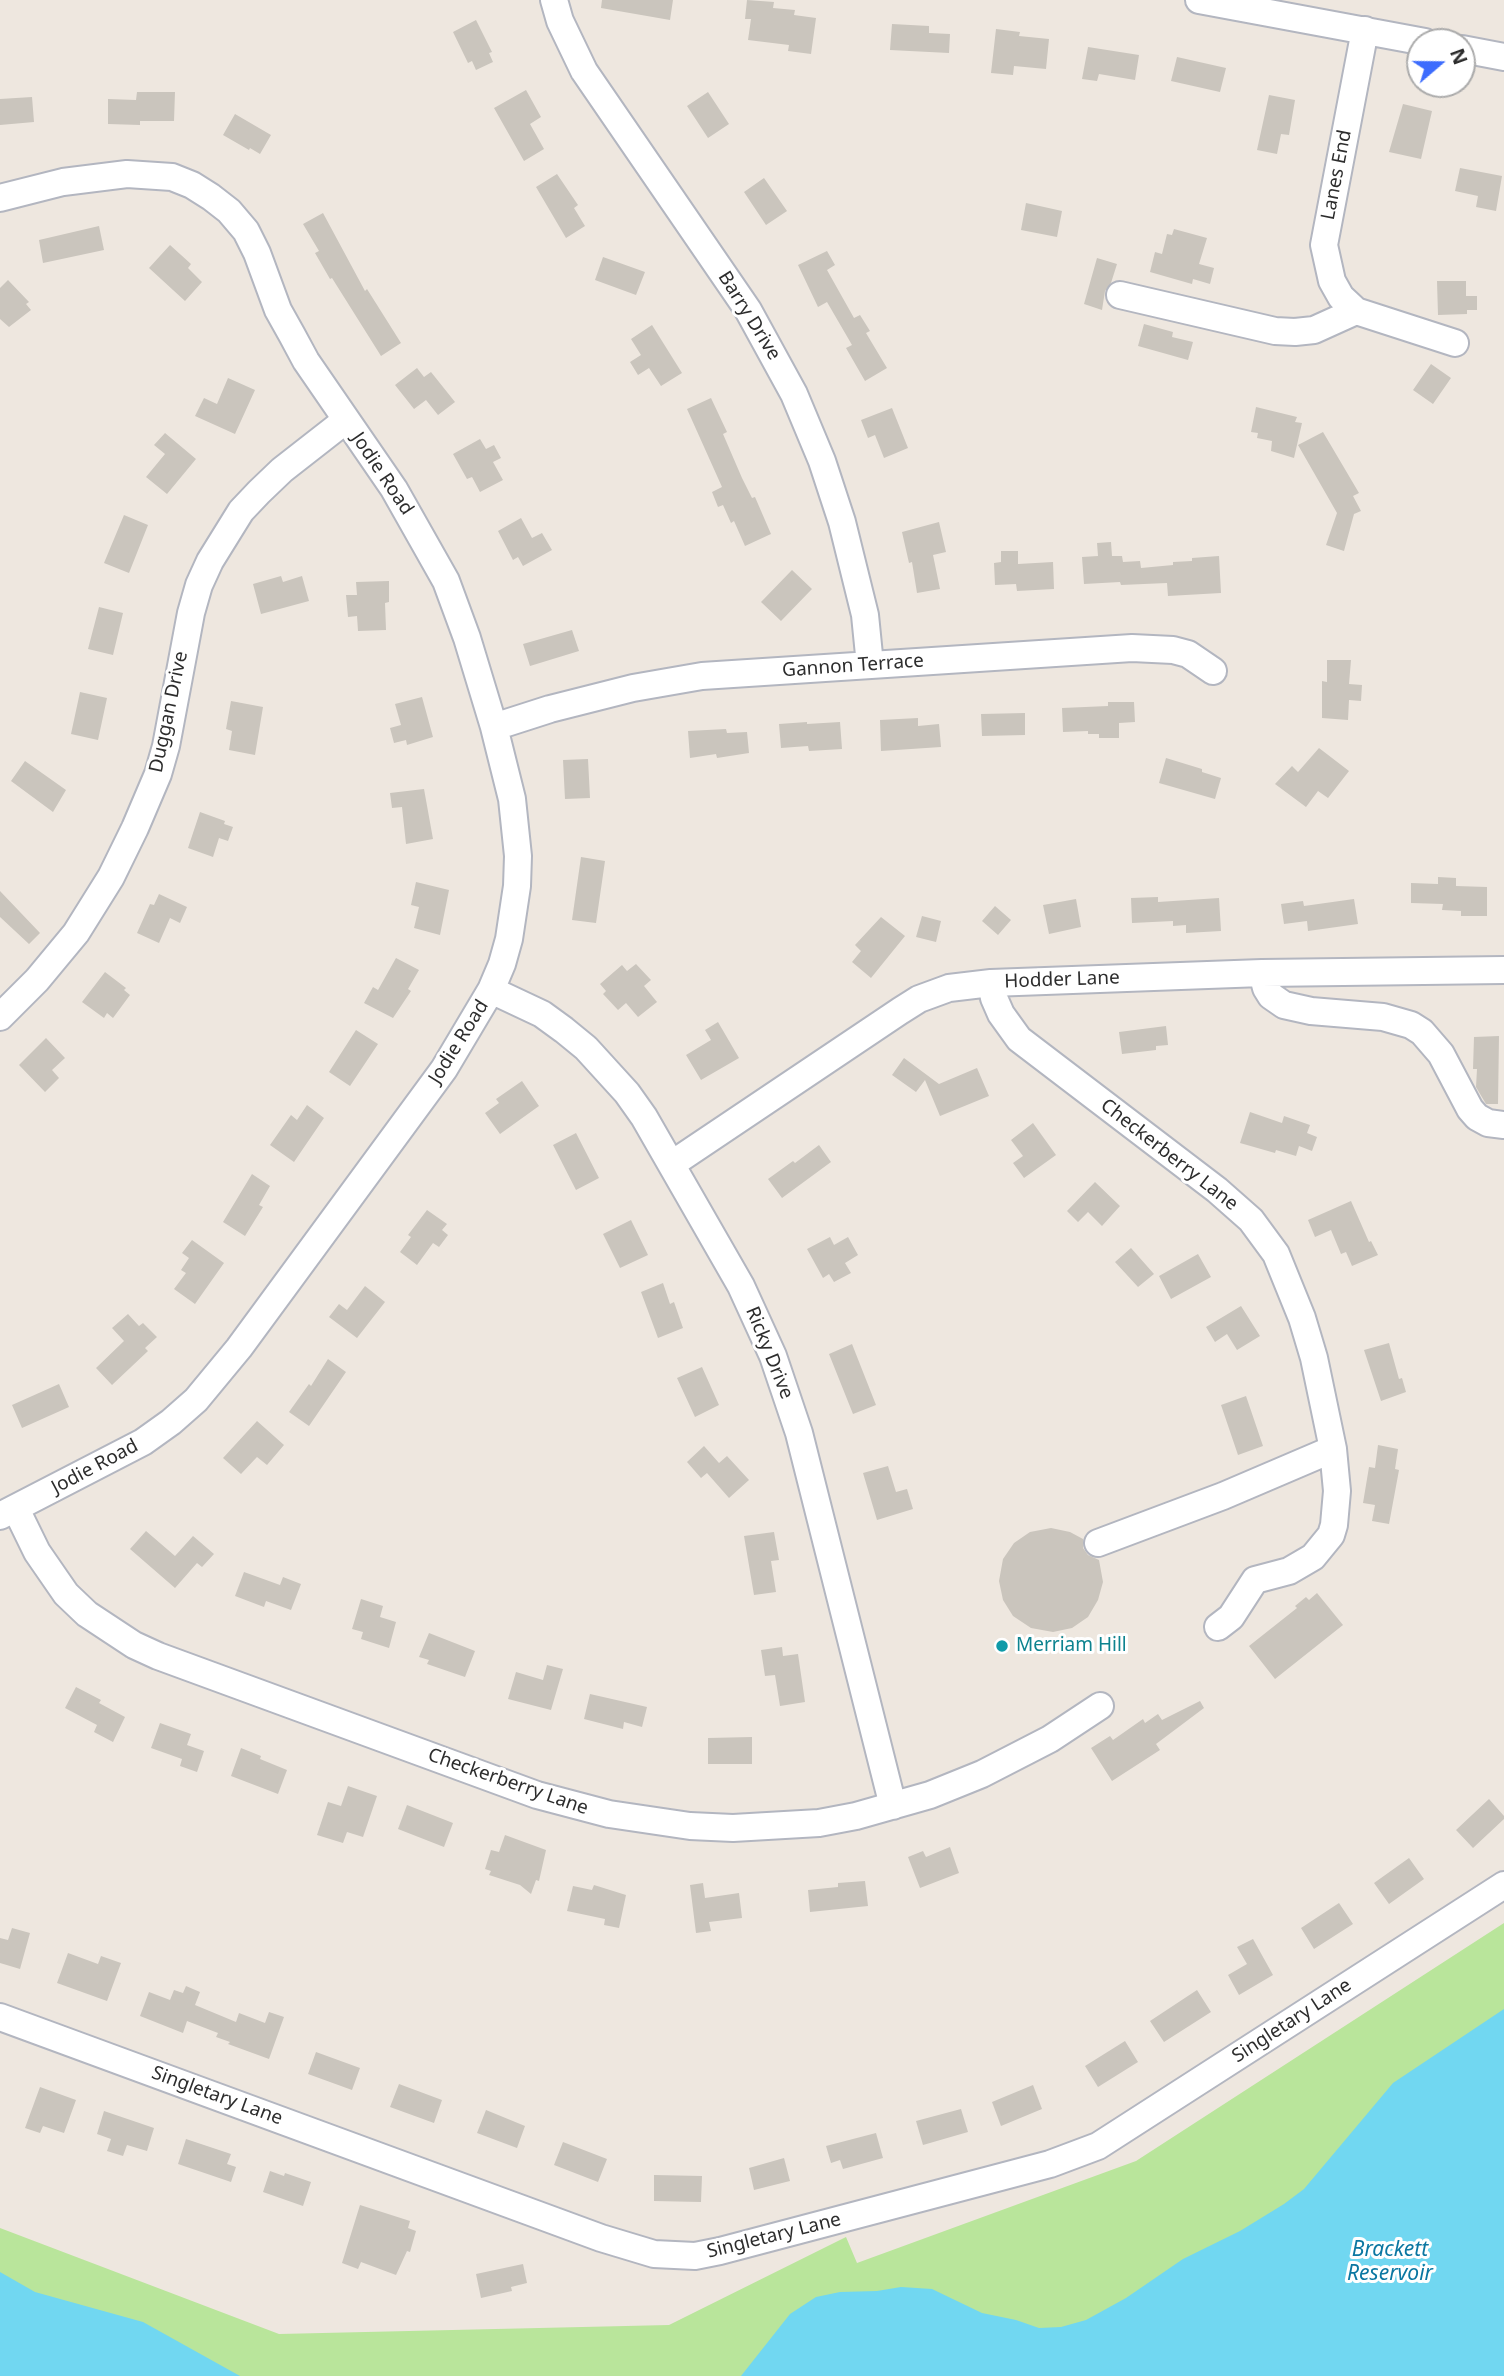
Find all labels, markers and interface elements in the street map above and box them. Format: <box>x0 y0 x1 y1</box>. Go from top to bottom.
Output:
north arrow <box>1406 28 1476 98</box>
text: N <box>1444 45 1474 68</box>
street label: Lanes End <box>1317 128 1357 222</box>
street label: Barry Drive <box>713 267 785 365</box>
street label: Jodie Road <box>346 428 418 520</box>
street label: Duggan Drive <box>145 649 193 775</box>
street label: Gannon Terrace <box>781 650 925 682</box>
street label: Hodder Lane <box>1004 967 1120 993</box>
street label: Jodie Road <box>424 996 494 1088</box>
street label: Checkerberry Lane <box>1096 1094 1242 1216</box>
street label: Ricky Drive <box>740 1303 798 1403</box>
street label: Jodie Road <box>48 1435 142 1499</box>
place label: Merriam Hill <box>1016 1635 1127 1657</box>
marker: Merriam Hill <box>994 1638 1010 1654</box>
street label: Checkerberry Lane <box>425 1744 591 1820</box>
street label: Singletary Lane <box>1228 1974 1356 2068</box>
street label: Singletary Lane <box>149 2062 285 2130</box>
street label: Singletary Lane <box>705 2208 843 2264</box>
water label: Brackett Reservoir <box>1347 2237 1433 2287</box>

